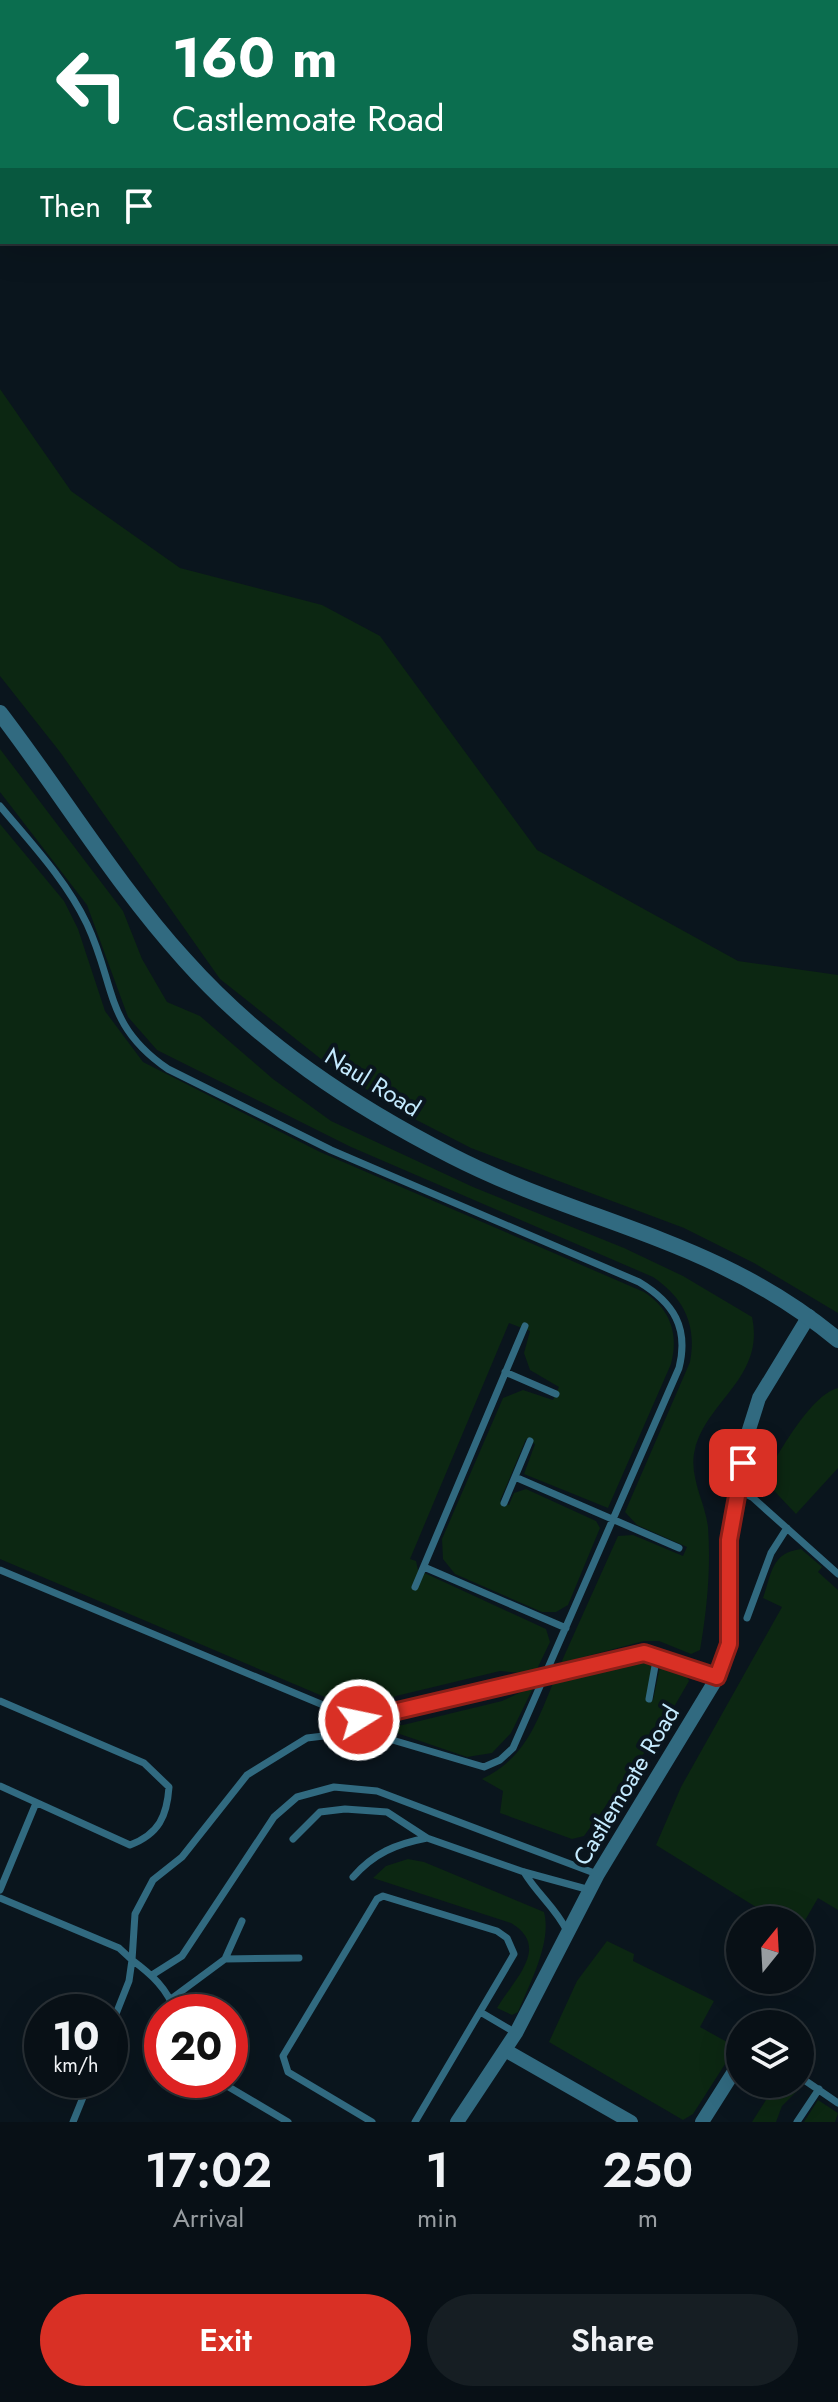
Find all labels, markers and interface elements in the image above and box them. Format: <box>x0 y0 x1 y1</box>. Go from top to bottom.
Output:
text: 160 m <box>172 17 338 98</box>
icon: left <box>40 32 144 136</box>
text: Castlemoate Road <box>172 92 445 144</box>
icon: arrive <box>117 184 161 228</box>
text: Then <box>40 185 101 228</box>
street label: Naul Road <box>318 1039 428 1125</box>
pin <box>709 1429 777 1497</box>
icon: arrive <box>721 1441 765 1485</box>
position arrow <box>317 1678 401 1762</box>
street label: Castlemoate Road <box>564 1698 688 1872</box>
north arrow <box>726 1906 814 1994</box>
map controls <box>726 1906 814 2098</box>
speed limit sign: 20 <box>144 1994 248 2098</box>
text: 10 <box>53 2007 99 2065</box>
button: layers <box>726 2010 814 2098</box>
text: km/h <box>53 2051 99 2080</box>
text: 17:02 <box>145 2136 272 2205</box>
text: 1 <box>426 2136 449 2205</box>
text: 250 <box>602 2136 693 2205</box>
text: Arrival <box>173 2199 244 2237</box>
text: min <box>417 2199 458 2237</box>
text: m <box>638 2199 658 2237</box>
button: Exit <box>40 2294 411 2386</box>
button: Share <box>427 2294 798 2386</box>

